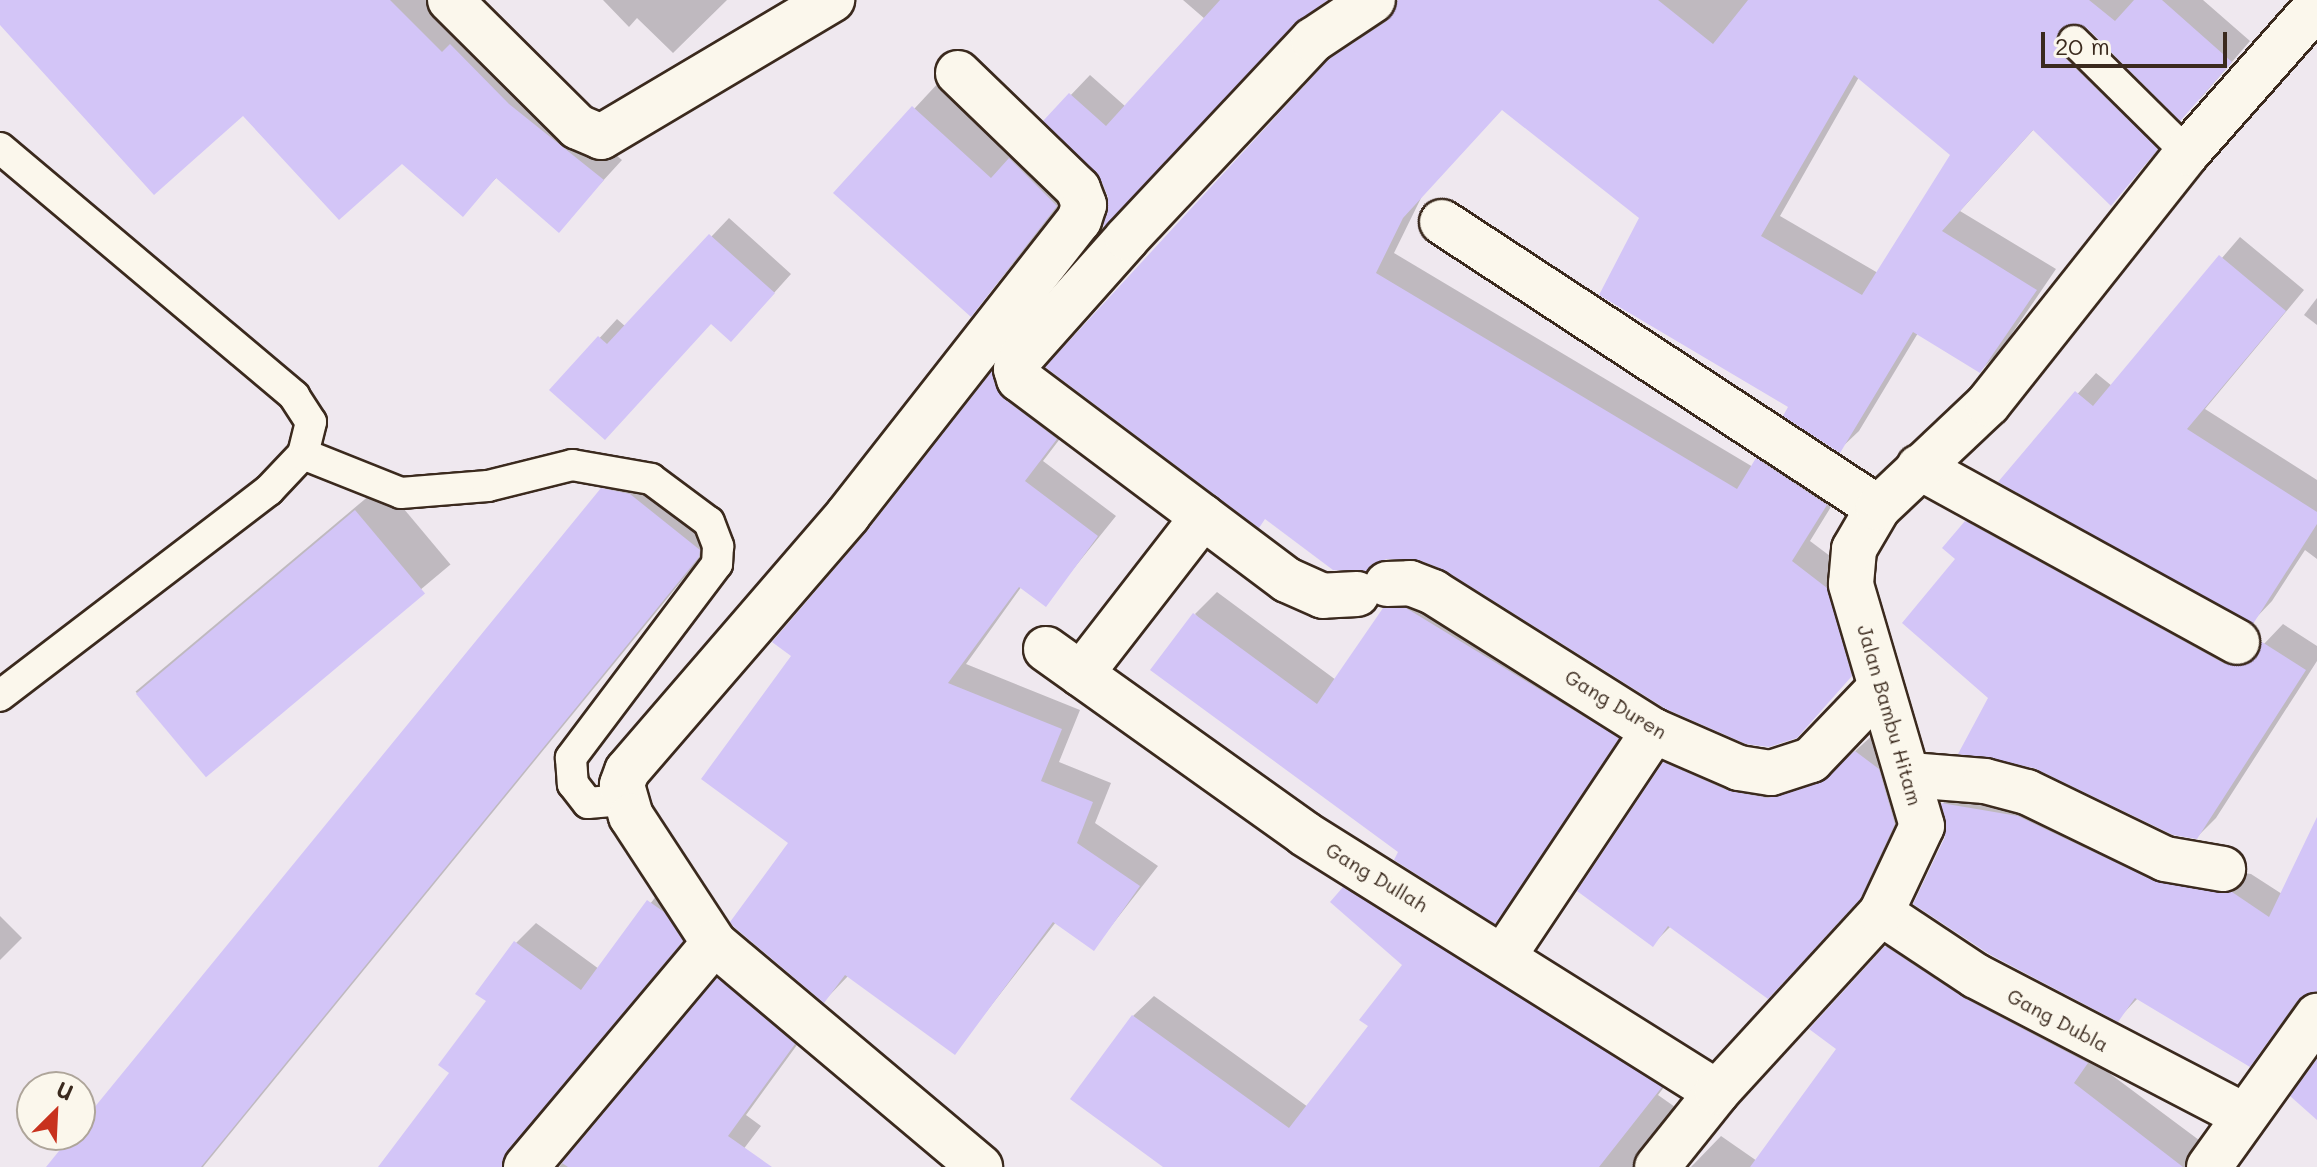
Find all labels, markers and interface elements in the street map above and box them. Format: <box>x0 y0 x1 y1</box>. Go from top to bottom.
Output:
scale bar <box>2045 16 2231 66</box>
text: 20 m <box>2055 30 2110 61</box>
street label: Jalan Bambu Hitam <box>1853 622 1927 808</box>
street label: Gang Duren <box>1561 664 1671 744</box>
street label: Gang Dullah <box>1322 837 1432 917</box>
street label: Gang Dubla <box>2003 983 2113 1057</box>
north arrow <box>16 1071 96 1151</box>
text: U <box>52 1074 78 1107</box>

